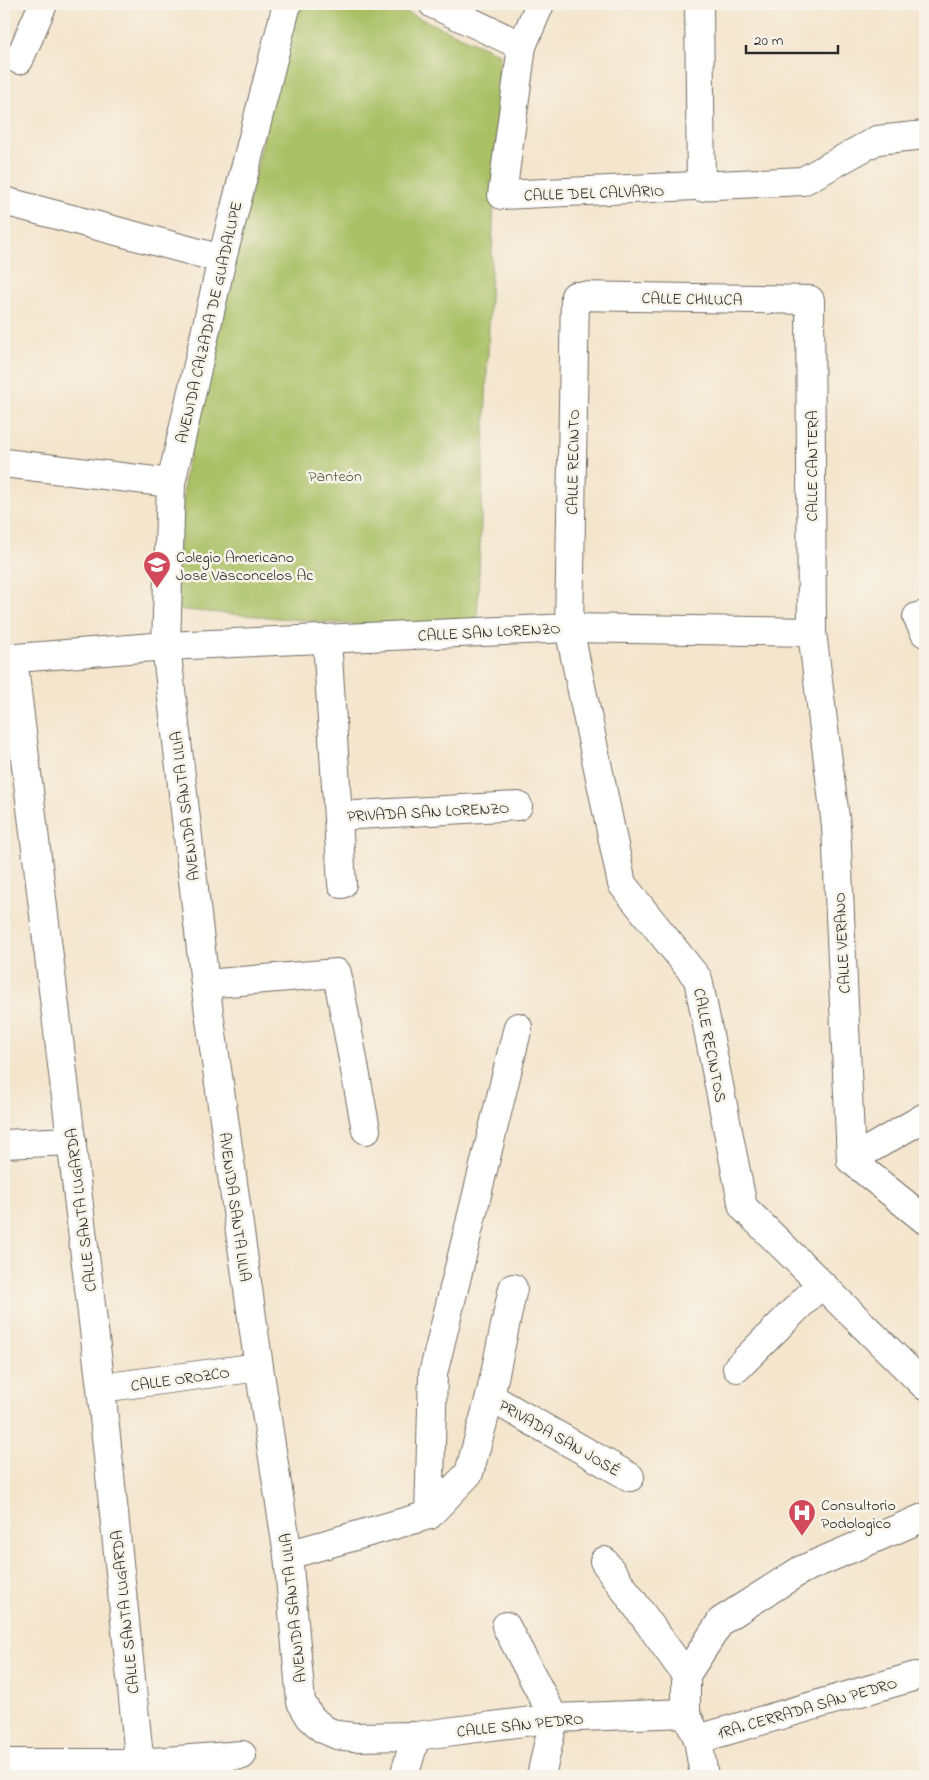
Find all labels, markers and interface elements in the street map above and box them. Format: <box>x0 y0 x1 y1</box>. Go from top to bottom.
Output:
scale bar <box>746 22 839 54</box>
text: 20 m <box>754 30 784 52</box>
street label: CALLE DEL CALVARIO <box>523 180 665 208</box>
street label: AVENIDA CALZADA DE GUADALUPE <box>170 199 249 446</box>
street label: CALLE CHILUCA <box>641 287 743 313</box>
street label: CALLE RECINTO <box>561 409 587 515</box>
street label: CALLE CANTERA <box>801 410 825 522</box>
park label: Panteón <box>308 465 362 489</box>
place label: Colegio Americano Jose Vasconcelos Ac <box>176 546 314 588</box>
school or university icon: Colegio Americano Jose Vasconcelos Ac <box>142 550 172 589</box>
street label: CALLE SAN LORENZO <box>417 617 561 649</box>
street label: AVENIDA SANTA LILIA <box>165 730 207 882</box>
street label: PRIVADA SAN LORENZO <box>346 797 510 829</box>
street label: CALLE VERANO <box>828 892 858 994</box>
street label: CALLE RECINTOS <box>686 986 732 1105</box>
street label: CALLE SANTA LUGARDA <box>60 1127 104 1293</box>
street label: AVENIDA SANTA LILIA <box>212 1131 256 1284</box>
street label: CALLE OROZCO <box>129 1361 231 1399</box>
street label: PRIVADA SAN JOSÉ <box>494 1394 624 1483</box>
place label: Consultorio Podologico <box>821 1494 896 1536</box>
hospital icon: Consultorio Podologico <box>787 1498 817 1537</box>
street label: CALLE SANTA LUGARDA <box>105 1529 147 1695</box>
street label: AVENIDA SANTA LILIA <box>274 1532 314 1684</box>
street label: 1RA. CERRADA SAN PEDRO <box>715 1672 900 1746</box>
street label: CALLE SAN PEDRO <box>456 1707 585 1745</box>

